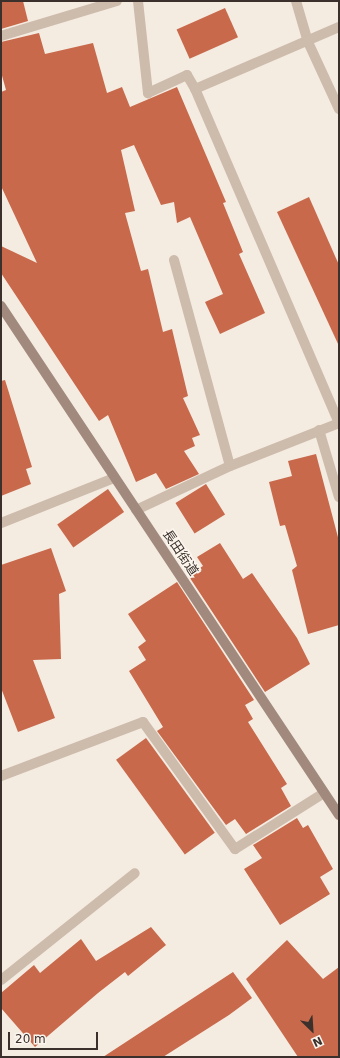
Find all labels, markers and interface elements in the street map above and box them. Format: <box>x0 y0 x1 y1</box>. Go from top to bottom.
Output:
street label: 長田街道 <box>159 527 201 579</box>
north arrow <box>292 1010 332 1050</box>
scale bar <box>10 1024 100 1050</box>
text: 20 m <box>15 1032 46 1046</box>
text: N <box>310 1033 324 1049</box>

